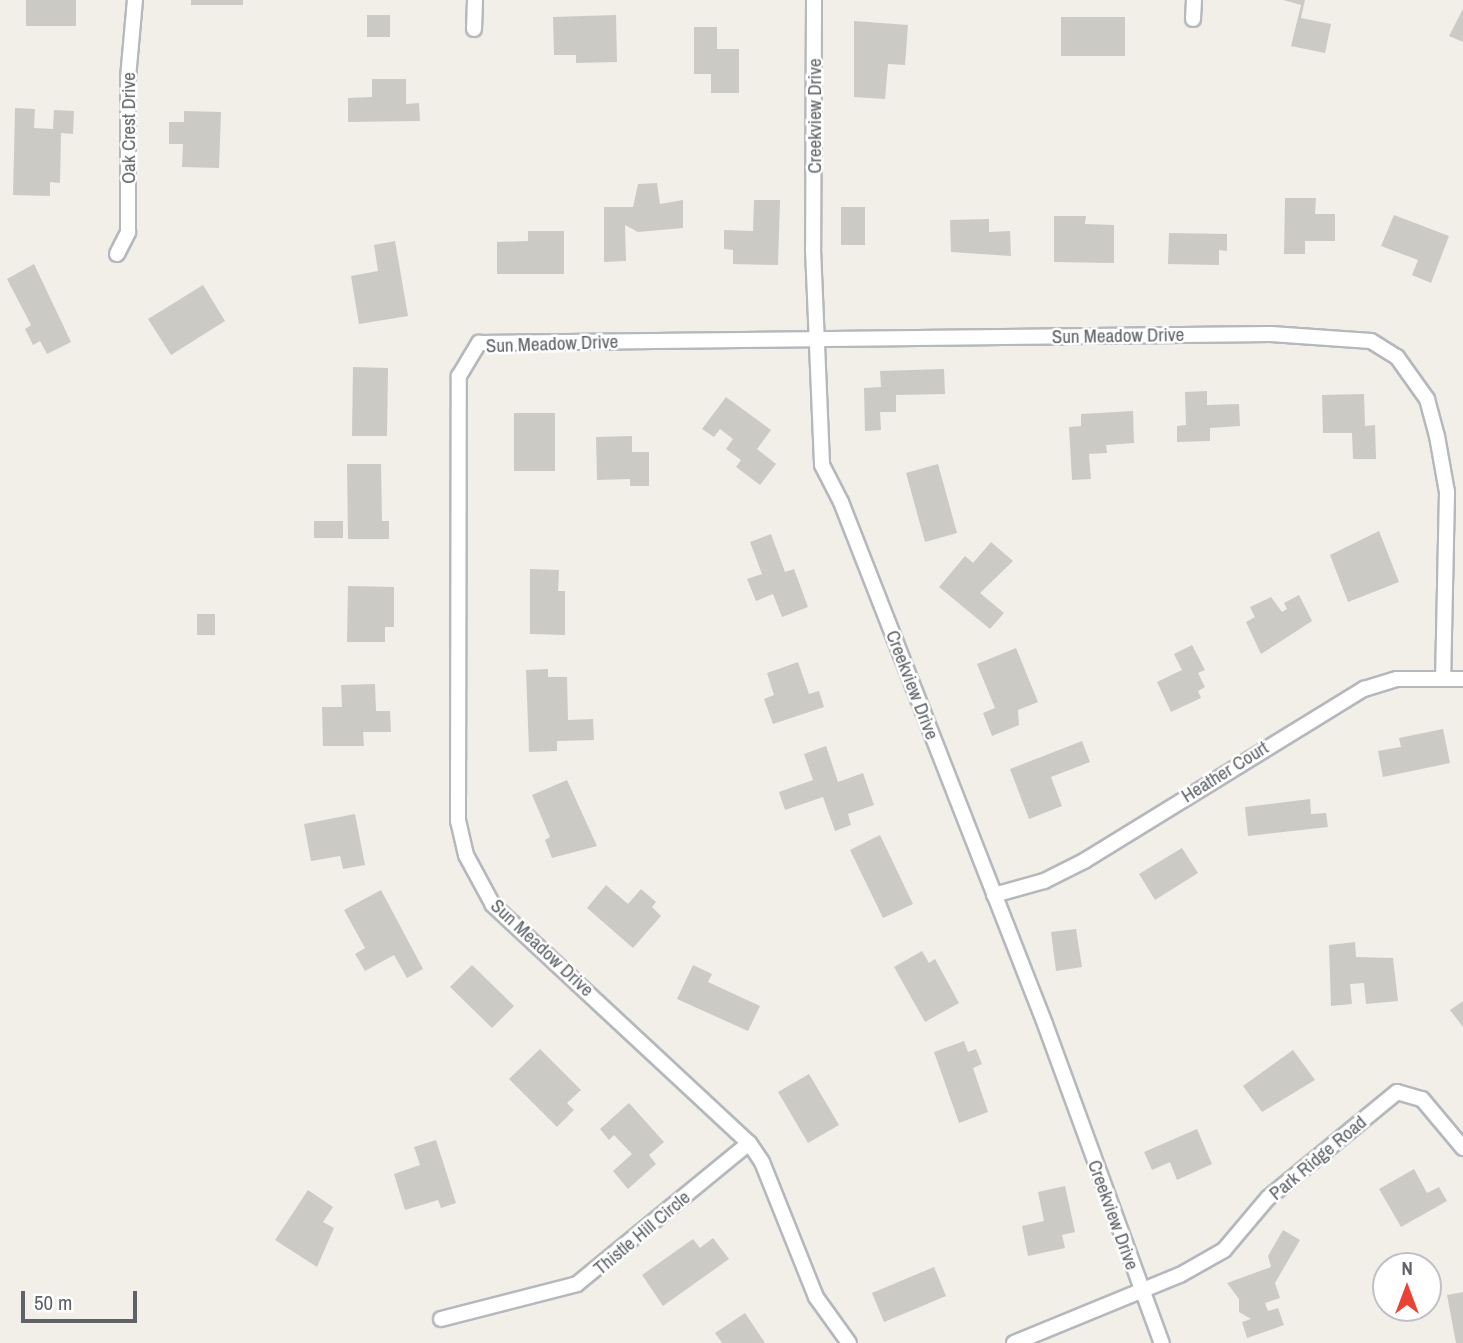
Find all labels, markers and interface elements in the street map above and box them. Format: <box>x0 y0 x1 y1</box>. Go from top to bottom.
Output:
street label: Creekview Drive <box>804 58 826 174</box>
street label: Oak Crest Drive <box>118 72 140 184</box>
street label: Sun Meadow Drive <box>1052 323 1184 349</box>
street label: Sun Meadow Drive <box>485 330 619 358</box>
street label: Creekview Drive <box>881 627 943 743</box>
street label: Heather Court <box>1177 736 1273 808</box>
street label: Sun Meadow Drive <box>486 894 598 1002</box>
street label: Park Ridge Road <box>1265 1111 1371 1205</box>
street label: Creekview Drive <box>1083 1157 1143 1273</box>
street label: Thistle Hill Circle <box>589 1186 695 1280</box>
north arrow <box>1372 1252 1442 1322</box>
text: N <box>1401 1255 1413 1281</box>
scale bar <box>24 1276 140 1320</box>
text: 50 m <box>34 1288 72 1317</box>

